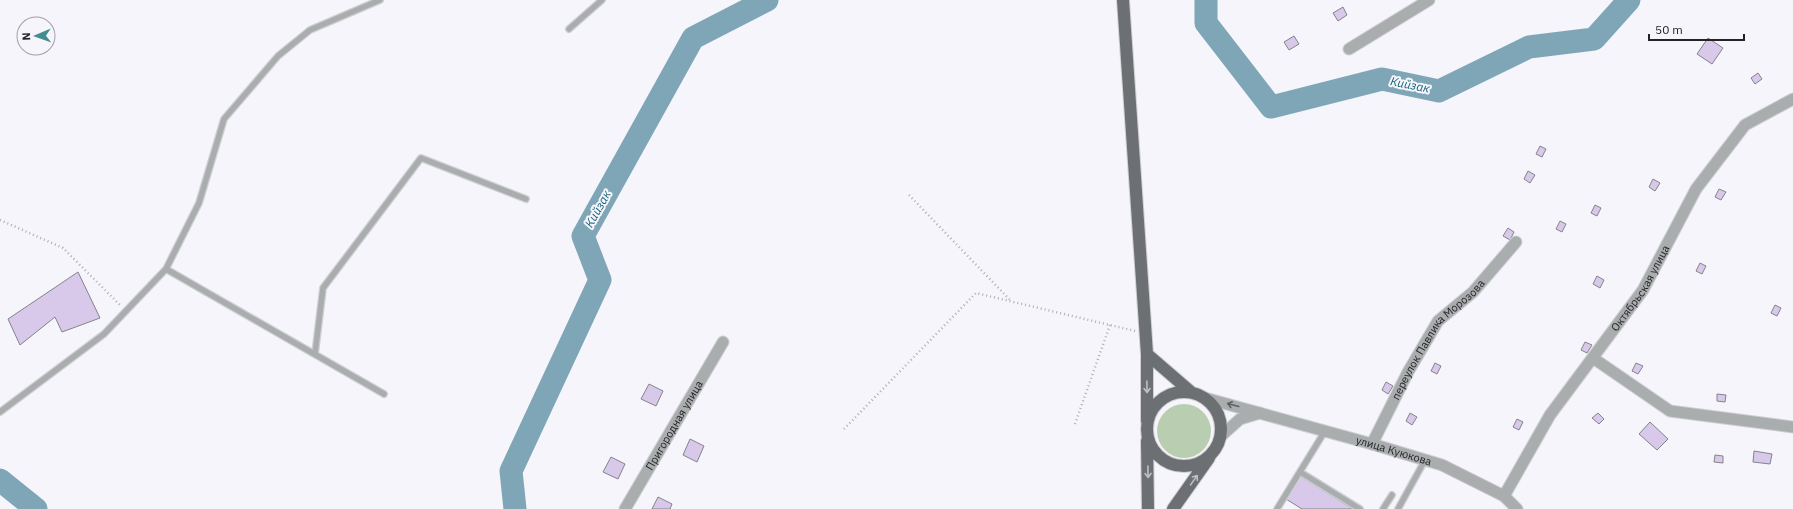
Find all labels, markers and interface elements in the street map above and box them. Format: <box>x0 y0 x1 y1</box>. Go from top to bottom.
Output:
north arrow <box>16 16 56 56</box>
scale bar <box>1649 16 1744 42</box>
text: 50 m <box>1655 22 1683 37</box>
text: N <box>19 32 33 41</box>
water label: Кийзак <box>1389 73 1432 96</box>
water label: Кийзак <box>581 187 614 230</box>
street label: Октябрьская улица <box>1608 243 1672 334</box>
street label: переулок Павлика Морозова <box>1388 276 1488 402</box>
street label: Пригородная улица <box>642 378 706 473</box>
one-way arrow <box>1143 380 1151 393</box>
one-way arrow <box>1226 401 1239 408</box>
street label: улица Куюкова <box>1354 433 1433 469</box>
one-way arrow <box>1144 465 1152 478</box>
one-way arrow <box>1190 474 1198 485</box>

